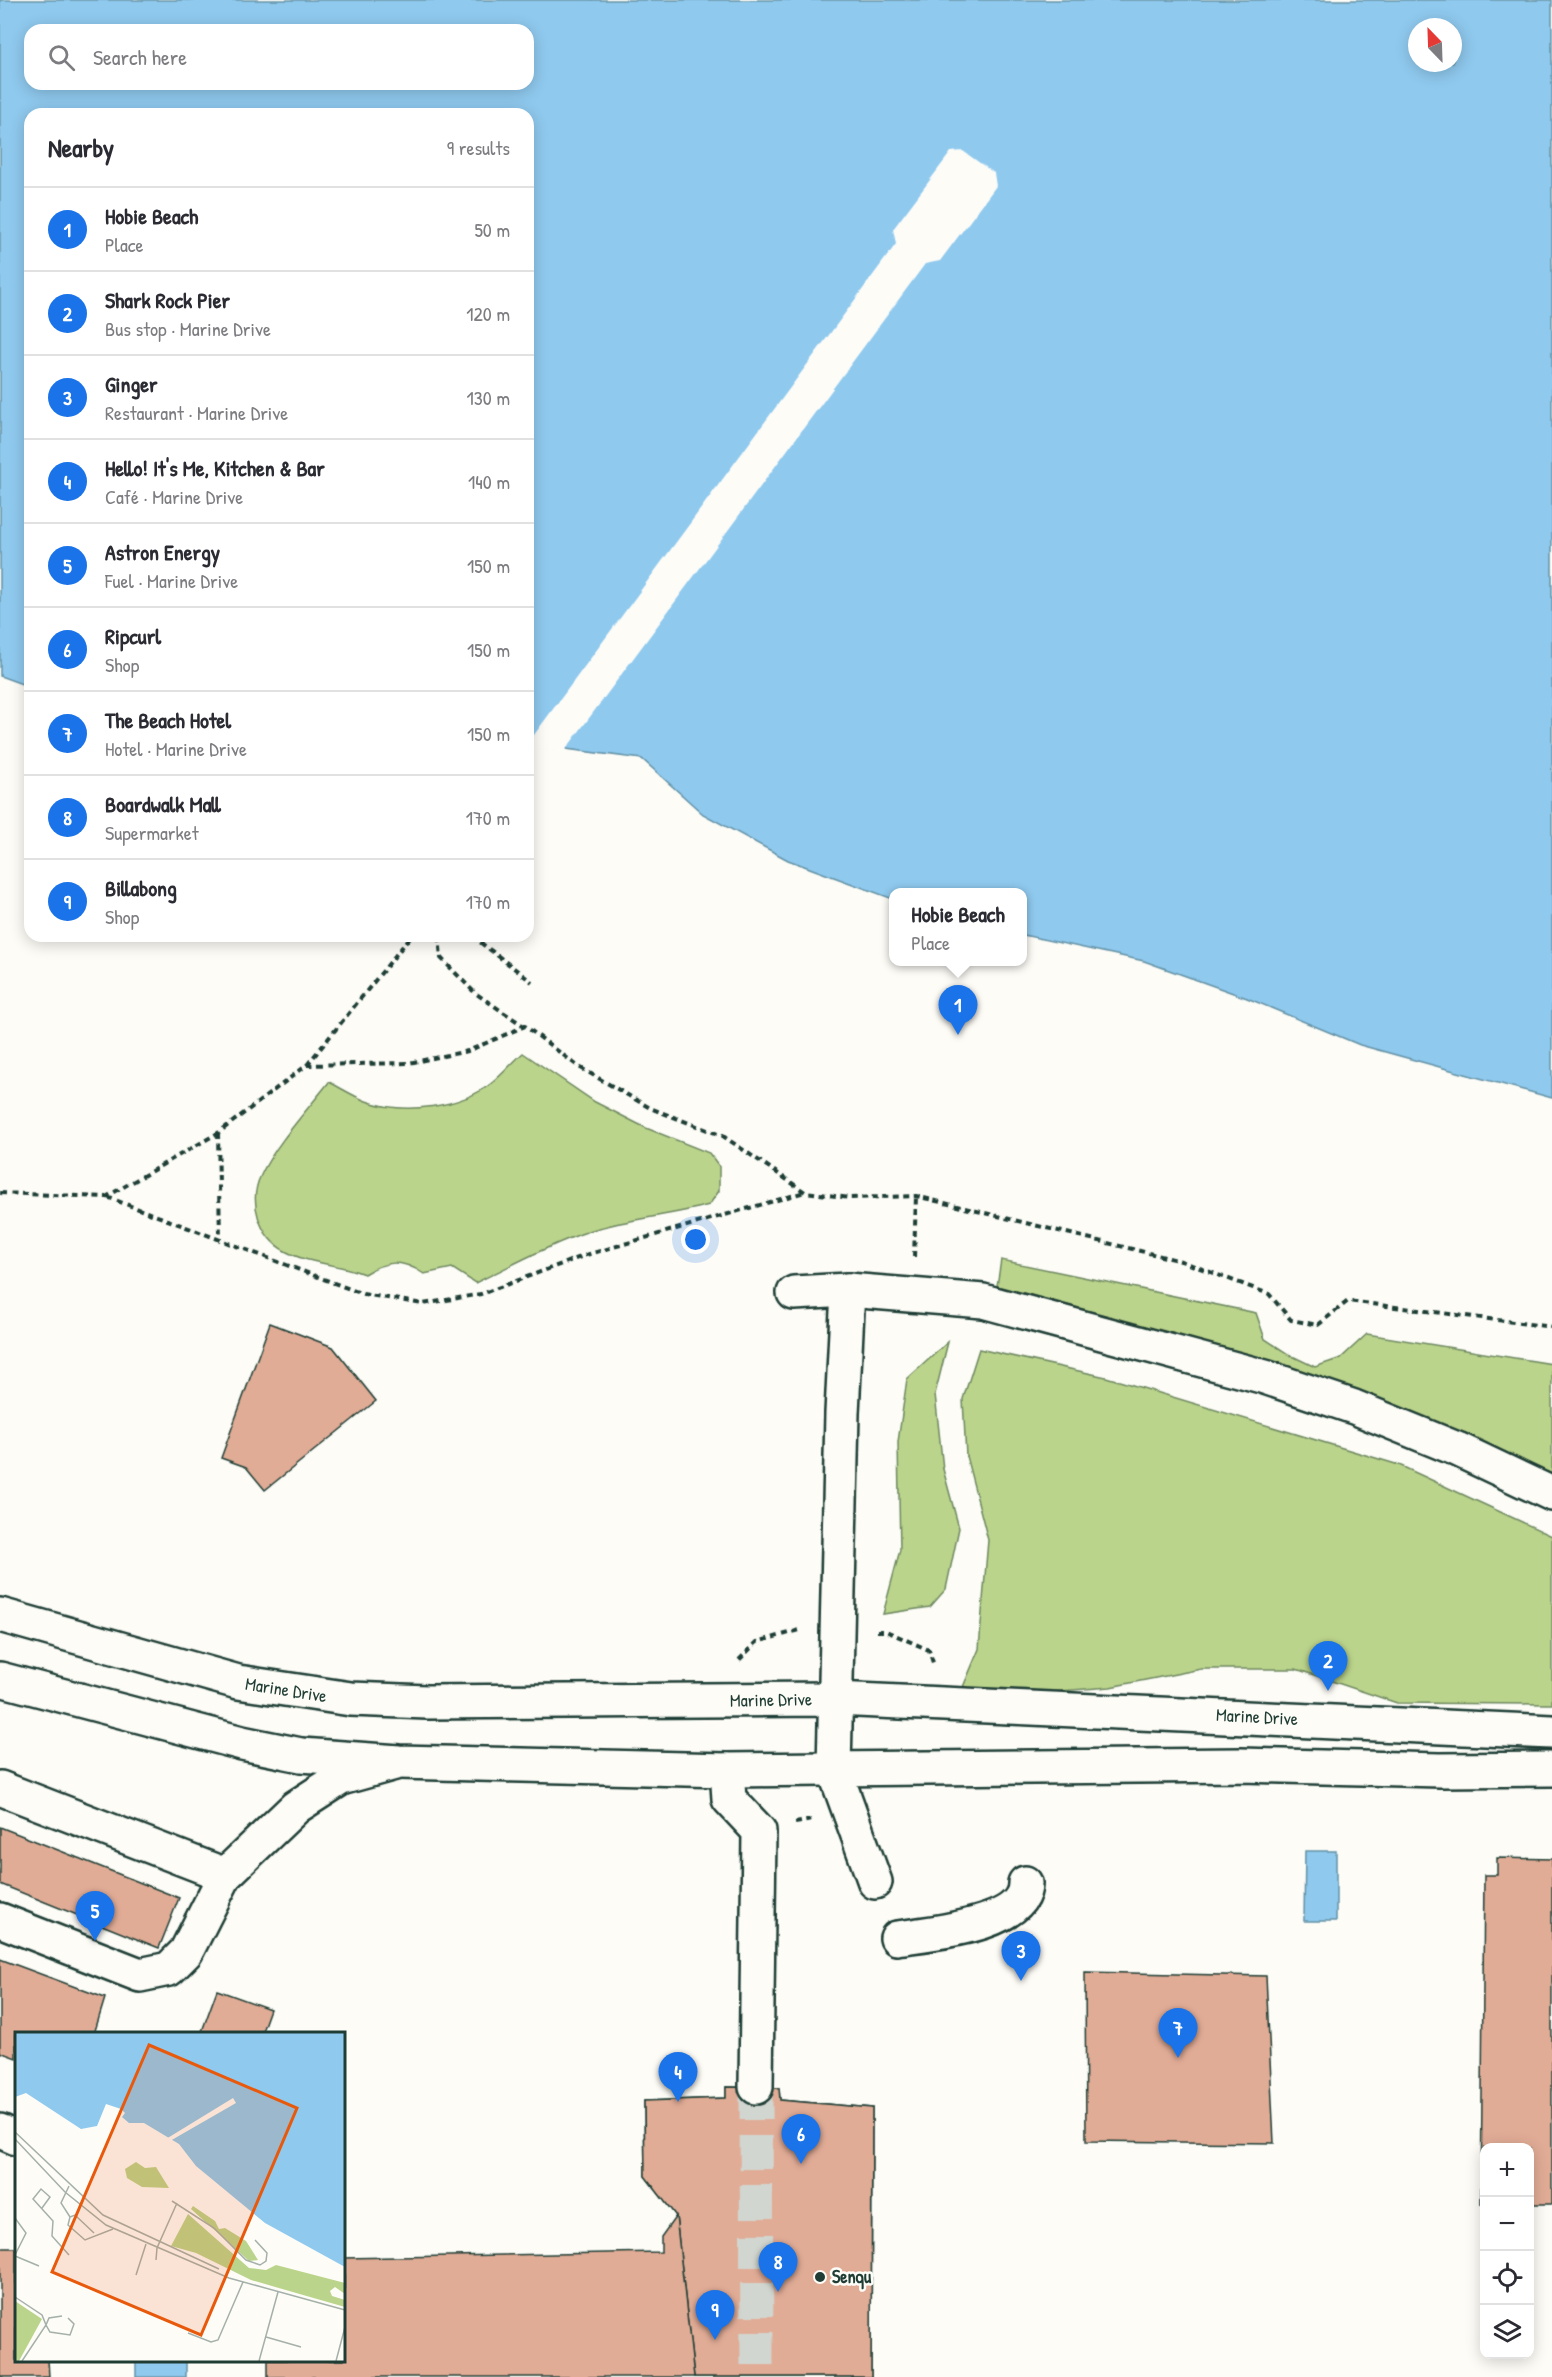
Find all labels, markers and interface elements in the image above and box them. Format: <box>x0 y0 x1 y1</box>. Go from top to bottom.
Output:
north arrow <box>1408 18 1462 72</box>
search box <box>24 24 534 90</box>
icon: search <box>45 41 78 74</box>
text: Search here <box>93 42 187 72</box>
text: Nearby <box>48 130 114 165</box>
text: 9 results <box>447 134 510 161</box>
text: Hobie Beach <box>105 201 198 231</box>
text: 1 <box>64 216 71 243</box>
text: 50 m <box>474 216 510 243</box>
text: Place <box>105 231 144 258</box>
text: Shark Rock Pier <box>105 285 230 315</box>
text: 2 <box>63 300 72 327</box>
text: 120 m <box>466 300 510 327</box>
text: Bus stop · Marine Drive <box>105 315 271 342</box>
text: Ginger <box>105 369 157 399</box>
text: 3 <box>63 384 72 411</box>
text: 130 m <box>467 384 510 411</box>
text: Restaurant · Marine Drive <box>105 399 288 426</box>
text: Hello! It's Me, Kitchen & Bar <box>105 453 325 483</box>
text: 4 <box>64 468 71 495</box>
text: 140 m <box>468 468 510 495</box>
text: Café · Marine Drive <box>105 483 243 510</box>
text: Astron Energy <box>105 537 220 567</box>
text: 5 <box>63 552 72 579</box>
text: 150 m <box>467 552 510 579</box>
text: Fuel · Marine Drive <box>105 567 238 594</box>
text: Ripcurl <box>105 621 161 651</box>
text: 6 <box>64 636 71 663</box>
text: 150 m <box>467 636 510 663</box>
text: Shop <box>105 651 139 678</box>
text: The Beach Hotel <box>105 705 231 735</box>
text: 7 <box>63 720 72 747</box>
text: 150 m <box>467 720 510 747</box>
text: Hotel · Marine Drive <box>105 735 247 762</box>
text: Boardwalk Mall <box>105 789 221 819</box>
text: 8 <box>63 804 72 831</box>
text: 170 m <box>466 804 510 831</box>
text: Supermarket <box>105 819 199 846</box>
text: Billabong <box>105 873 177 903</box>
text: 9 <box>64 888 71 915</box>
text: 170 m <box>466 888 510 915</box>
popup <box>889 888 1027 966</box>
text: Hobie Beach <box>911 899 1005 929</box>
text: Shop <box>105 903 139 930</box>
text: Place <box>911 929 950 956</box>
pin: 1 <box>938 986 978 1035</box>
your location <box>681 1225 710 1254</box>
pin: 2 <box>1308 1642 1348 1691</box>
street label: Marine Drive <box>244 1671 329 1708</box>
street label: Marine Drive <box>730 1686 812 1713</box>
street label: Marine Drive <box>1215 1702 1299 1731</box>
pin: 5 <box>76 1892 115 1941</box>
pin: 3 <box>1002 1932 1040 1981</box>
pin: 7 <box>1158 2008 1198 2058</box>
inset map <box>15 2032 345 2362</box>
pin: 4 <box>658 2052 698 2102</box>
pin: 6 <box>782 2114 820 2164</box>
map controls <box>1480 2143 1534 2359</box>
button: + <box>1480 2143 1534 2197</box>
button: − <box>1480 2197 1534 2251</box>
pin: 8 <box>758 2242 798 2292</box>
button: locate <box>1480 2251 1534 2305</box>
place label: Senqu <box>832 2264 872 2290</box>
marker: Senqu <box>813 2270 827 2284</box>
pin: 9 <box>696 2290 734 2340</box>
button: layers <box>1480 2305 1534 2359</box>

